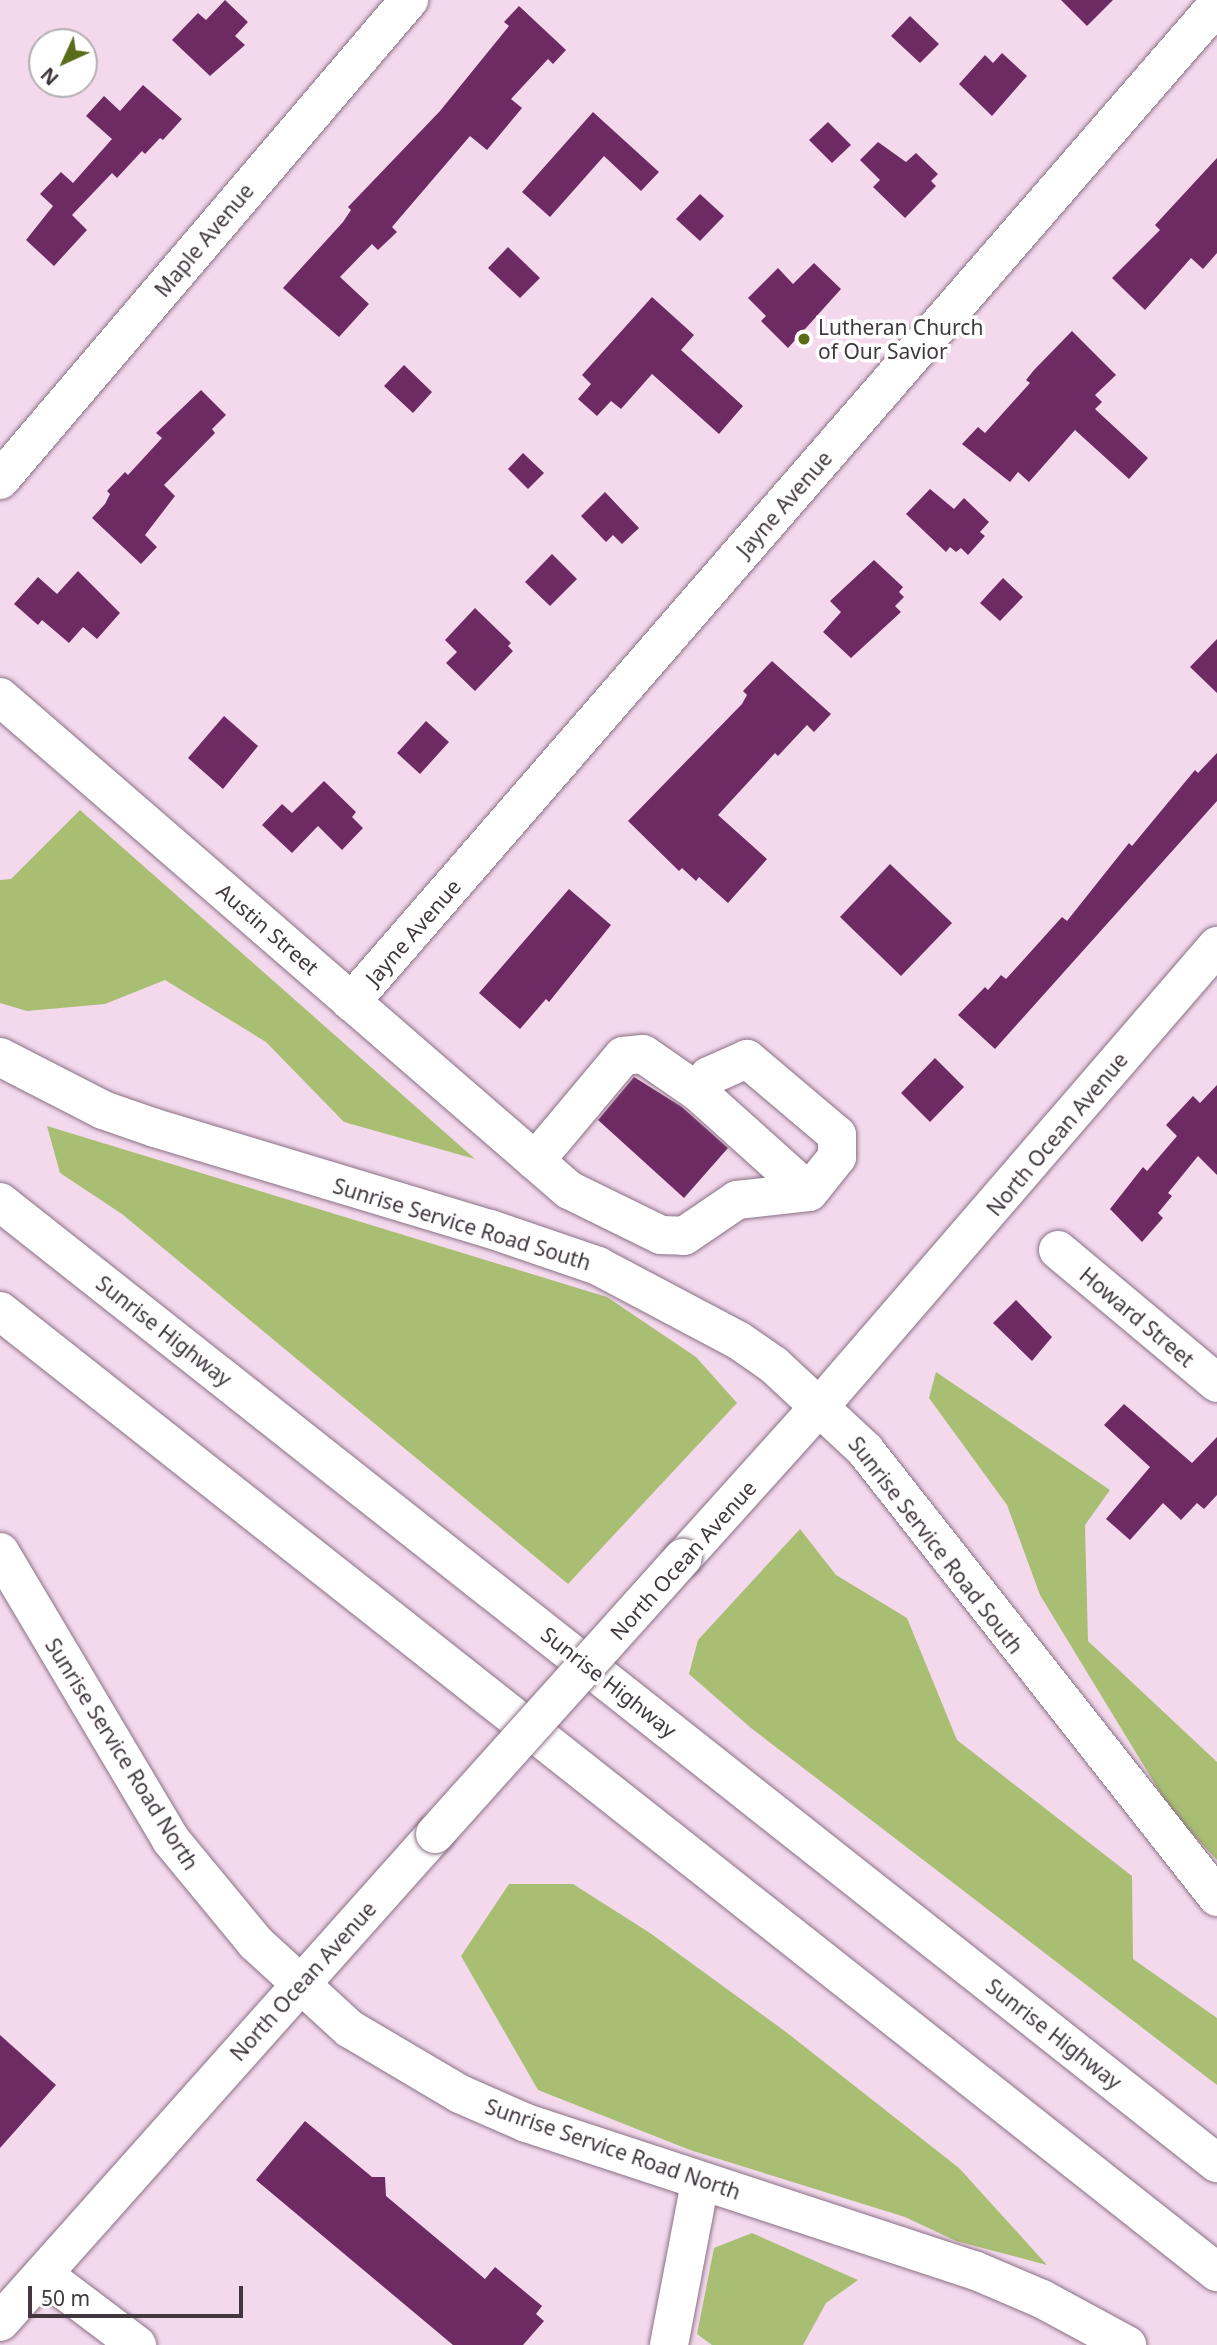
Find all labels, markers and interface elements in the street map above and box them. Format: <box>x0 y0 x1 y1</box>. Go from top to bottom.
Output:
north arrow <box>28 28 98 98</box>
text: N <box>35 62 64 91</box>
street label: Maple Avenue <box>149 178 259 302</box>
place label: Lutheran Church of Our Savior <box>818 314 983 364</box>
marker: Lutheran Church of Our Savior <box>796 331 812 347</box>
street label: Jayne Avenue <box>731 446 837 562</box>
street label: Jayne Avenue <box>360 874 466 990</box>
street label: Austin Street <box>212 878 324 980</box>
street label: North Ocean Avenue <box>981 1047 1133 1221</box>
street label: Sunrise Service Road South <box>330 1173 594 1275</box>
street label: Howard Street <box>1075 1262 1199 1372</box>
street label: Sunrise Highway <box>91 1270 237 1392</box>
street label: Sunrise Service Road South <box>844 1432 1028 1658</box>
street label: North Ocean Avenue <box>605 1475 761 1645</box>
street label: Sunrise Highway <box>536 1621 682 1743</box>
street label: Sunrise Service Road North <box>40 1634 204 1874</box>
street label: North Ocean Avenue <box>225 1896 381 2066</box>
street label: Sunrise Highway <box>981 1973 1127 2095</box>
street label: Sunrise Service Road North <box>482 2093 744 2205</box>
scale bar <box>32 2272 247 2316</box>
text: 50 m <box>41 2284 90 2312</box>

